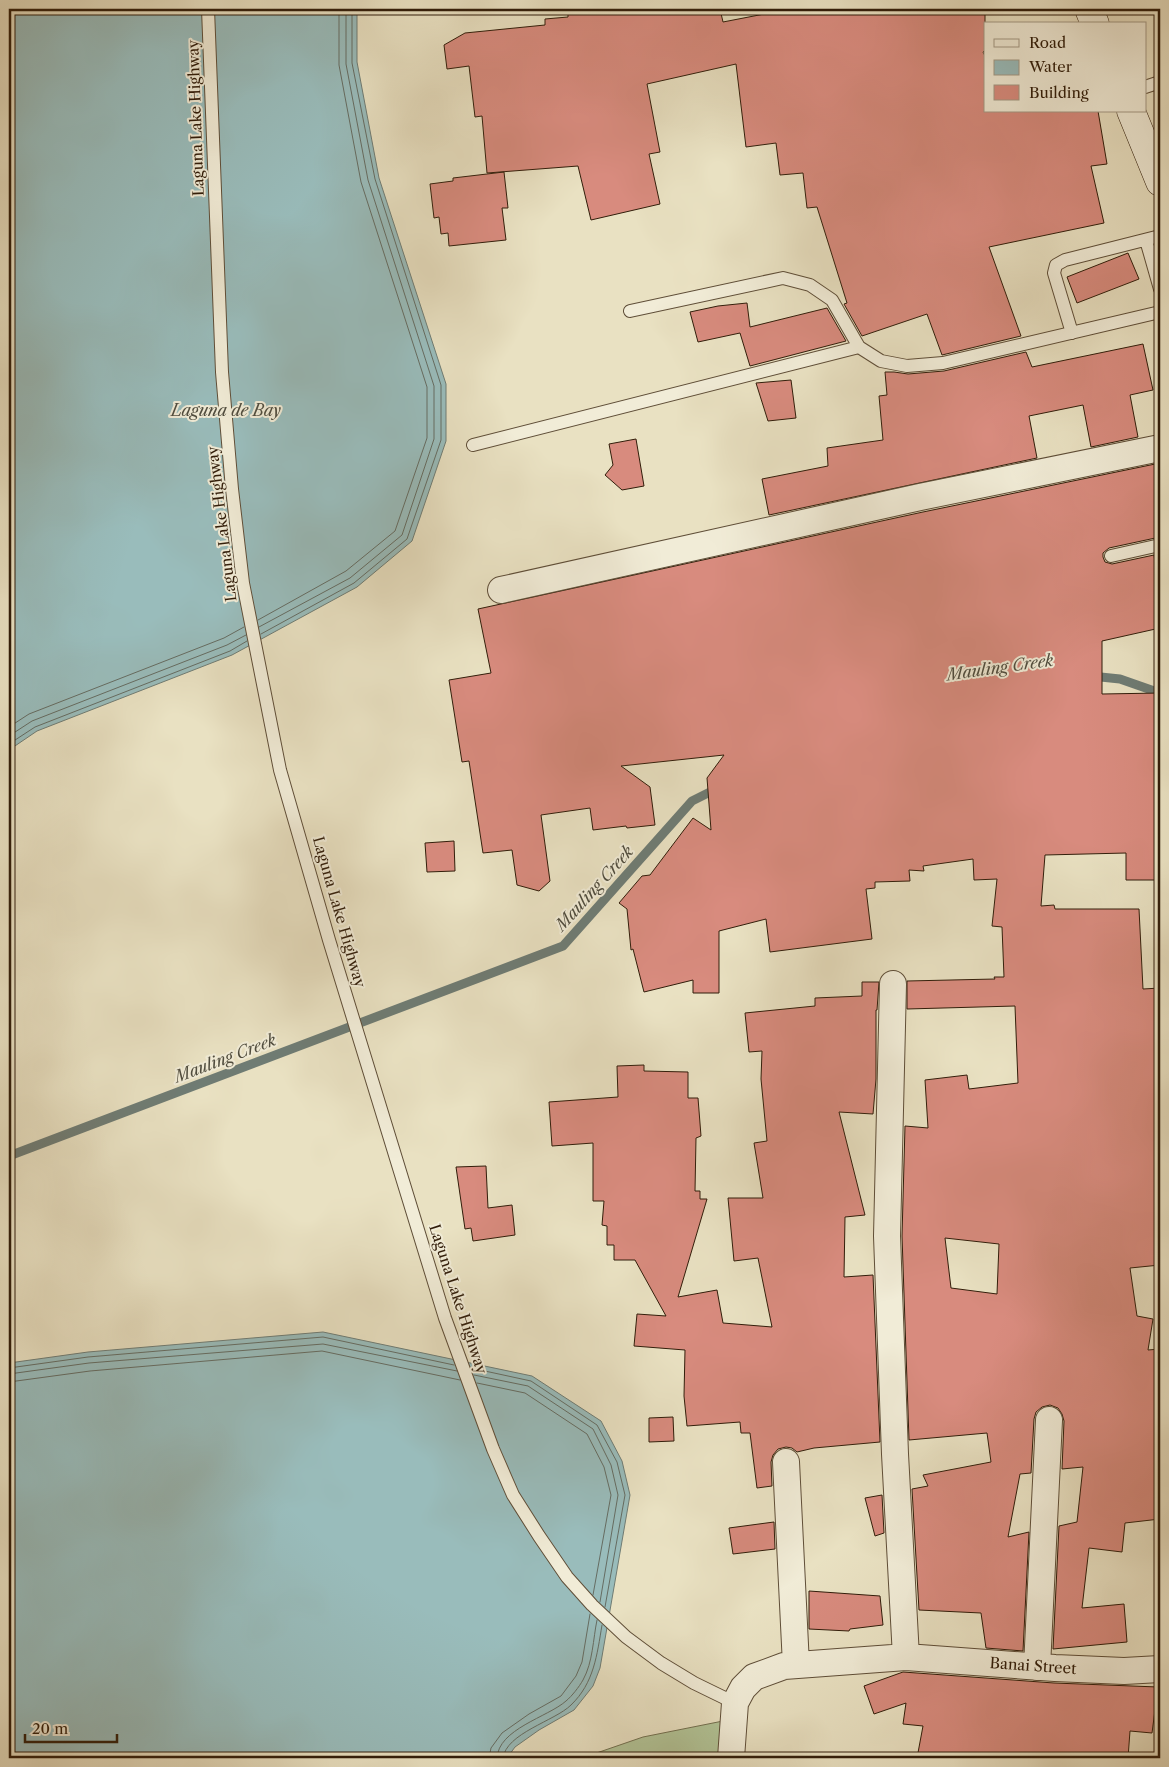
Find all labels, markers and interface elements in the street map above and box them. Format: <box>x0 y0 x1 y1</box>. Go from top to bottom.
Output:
legend <box>984 22 1146 112</box>
text: Road <box>1029 33 1066 52</box>
street label: Laguna Lake Highway <box>183 39 208 197</box>
text: Water <box>1028 57 1073 76</box>
text: Building <box>1029 83 1089 102</box>
water label: Laguna de Bay <box>169 400 281 420</box>
street label: Laguna Lake Highway <box>202 445 240 603</box>
water label: Mauling Creek <box>944 650 1055 685</box>
street label: Laguna Lake Highway <box>309 834 370 990</box>
water label: Mauling Creek <box>549 841 638 936</box>
water label: Mauling Creek <box>169 1029 279 1087</box>
street label: Laguna Lake Highway <box>425 1222 492 1377</box>
street label: Banai Street <box>989 1653 1078 1678</box>
scale bar <box>25 1712 118 1744</box>
text: 20 m <box>32 1719 68 1738</box>

